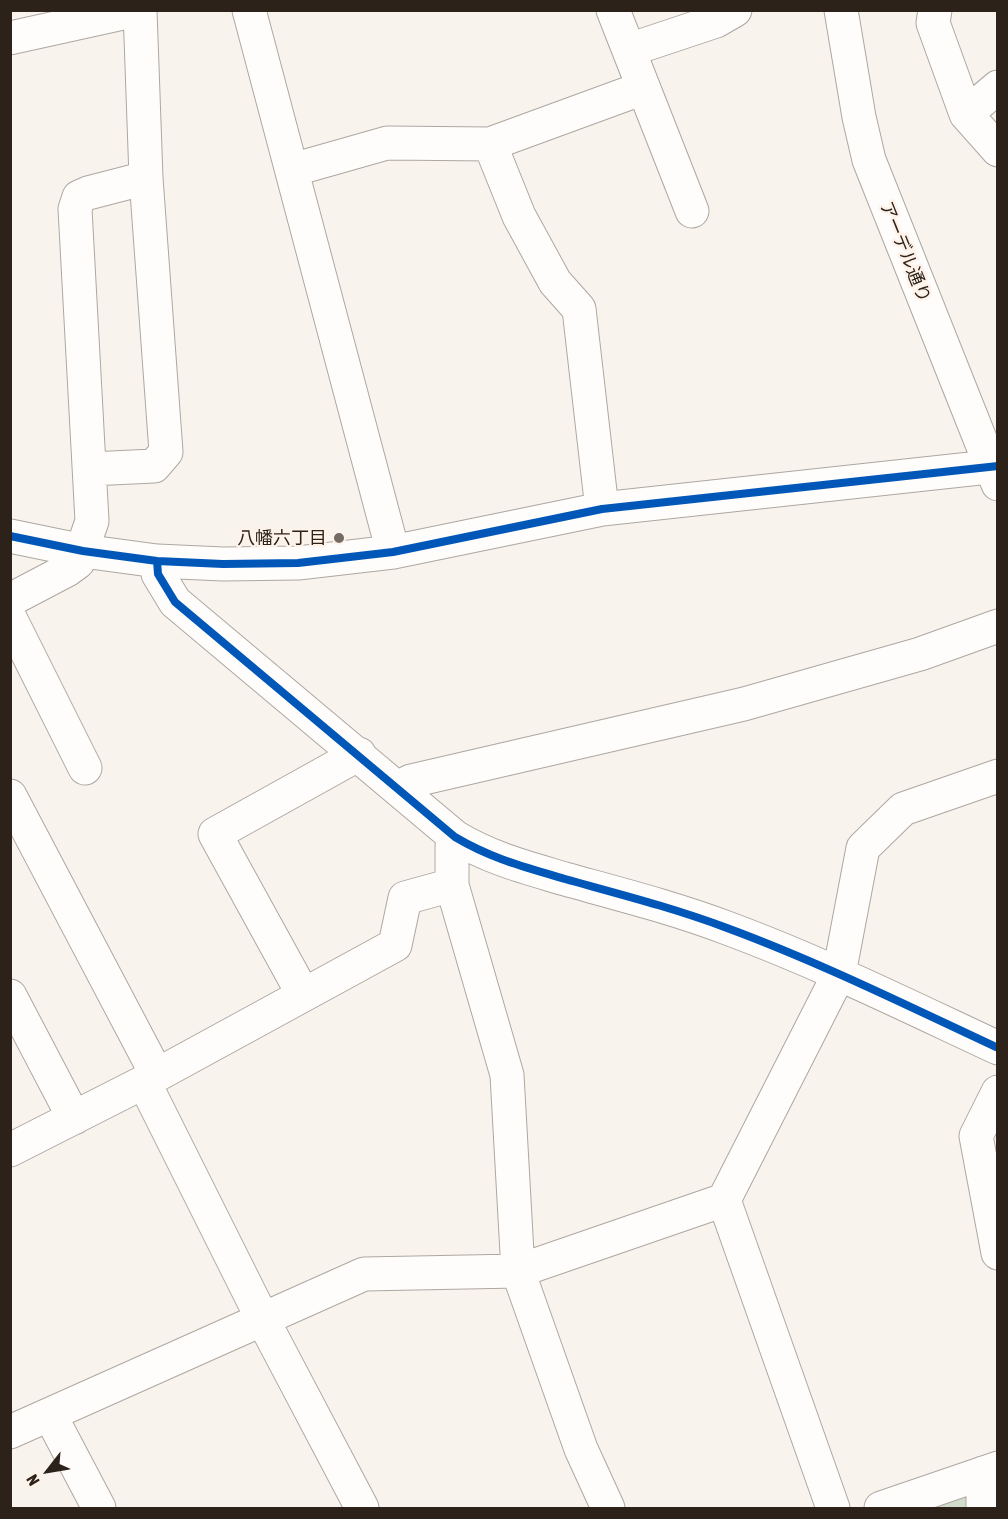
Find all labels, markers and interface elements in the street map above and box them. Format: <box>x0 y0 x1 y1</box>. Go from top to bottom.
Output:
street label: アーデル通り <box>875 198 935 306</box>
place label: 八幡六丁目 <box>237 527 327 549</box>
marker: 八幡六丁目 <box>332 531 346 545</box>
north arrow <box>18 1441 78 1501</box>
text: N <box>22 1472 43 1489</box>

